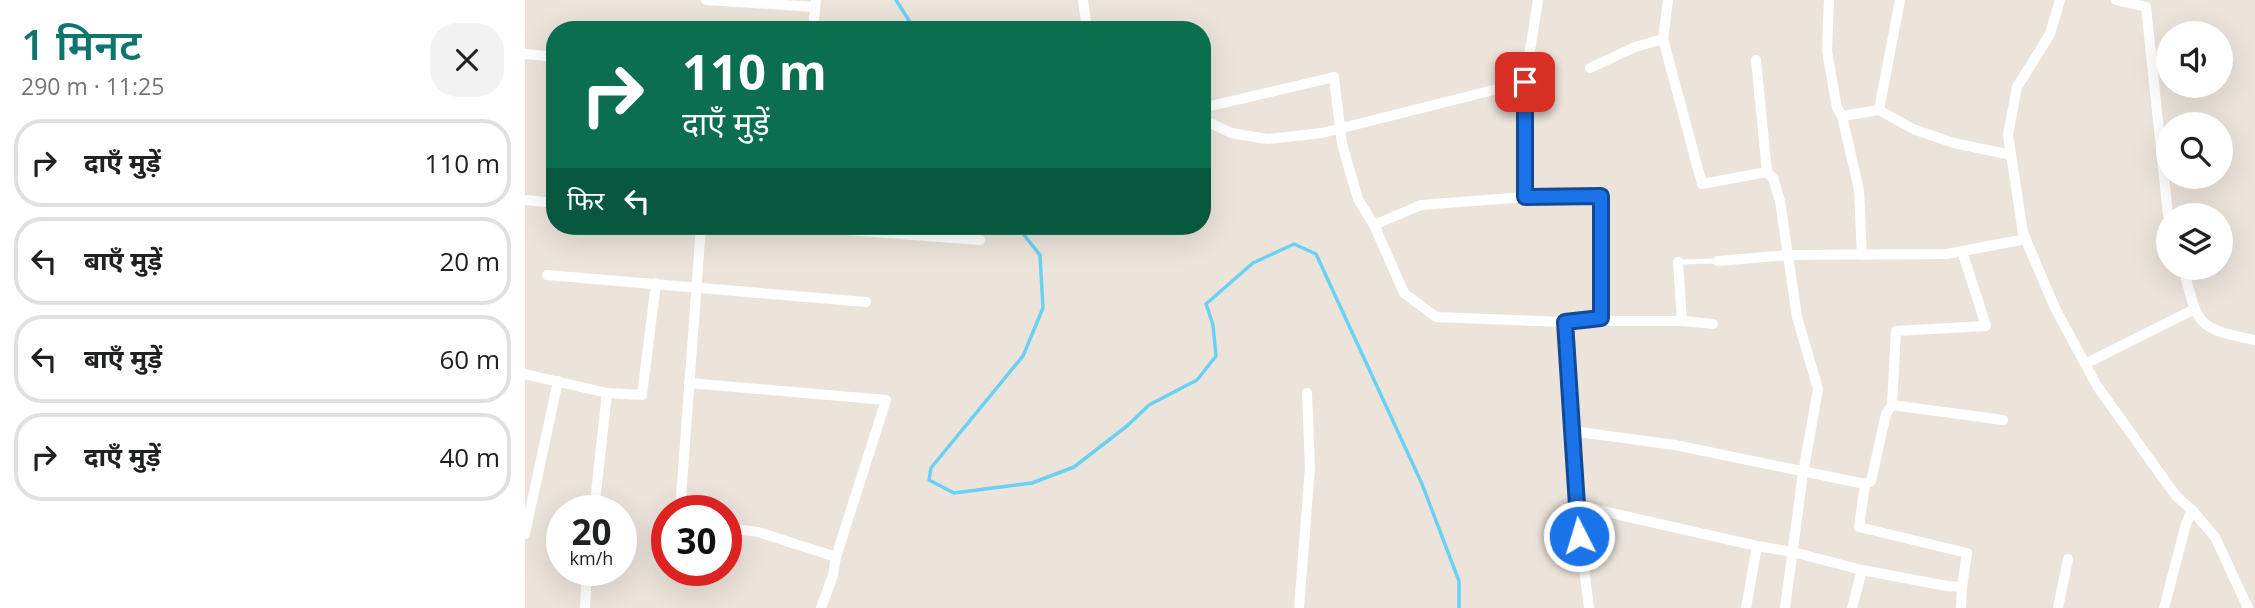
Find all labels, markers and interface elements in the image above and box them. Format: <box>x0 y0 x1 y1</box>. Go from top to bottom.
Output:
text: 1 मिनट <box>21 15 141 72</box>
map controls <box>2156 21 2233 280</box>
button: sound <box>2156 21 2233 98</box>
button: close <box>430 23 504 97</box>
text: 110 m <box>682 38 827 104</box>
icon: right <box>567 49 658 140</box>
pin <box>1495 52 1555 112</box>
icon: arrive <box>1506 63 1544 101</box>
text: 290 m · 11:25 <box>21 70 164 102</box>
text: दाएँ मुड़ें <box>682 101 770 144</box>
button: search <box>2156 112 2233 189</box>
icon: right <box>25 144 63 182</box>
text: दाएँ मुड़ें <box>84 144 161 180</box>
text: 110 m <box>425 145 500 181</box>
text: फिर <box>567 182 604 218</box>
icon: left <box>618 182 656 220</box>
button: layers <box>2156 203 2233 280</box>
icon: left <box>25 242 63 280</box>
text: बाएँ मुड़ें <box>84 242 162 278</box>
text: 20 m <box>439 243 500 279</box>
icon: left <box>25 340 63 378</box>
text: बाएँ मुड़ें <box>84 340 162 376</box>
text: 60 m <box>439 341 500 377</box>
icon: right <box>25 438 63 476</box>
text: दाएँ मुड़ें <box>84 438 161 474</box>
text: 40 m <box>439 439 500 475</box>
speed limit sign: 30 <box>651 495 742 586</box>
position arrow <box>1542 499 1616 573</box>
text: 20 <box>571 508 612 555</box>
text: km/h <box>570 546 613 570</box>

